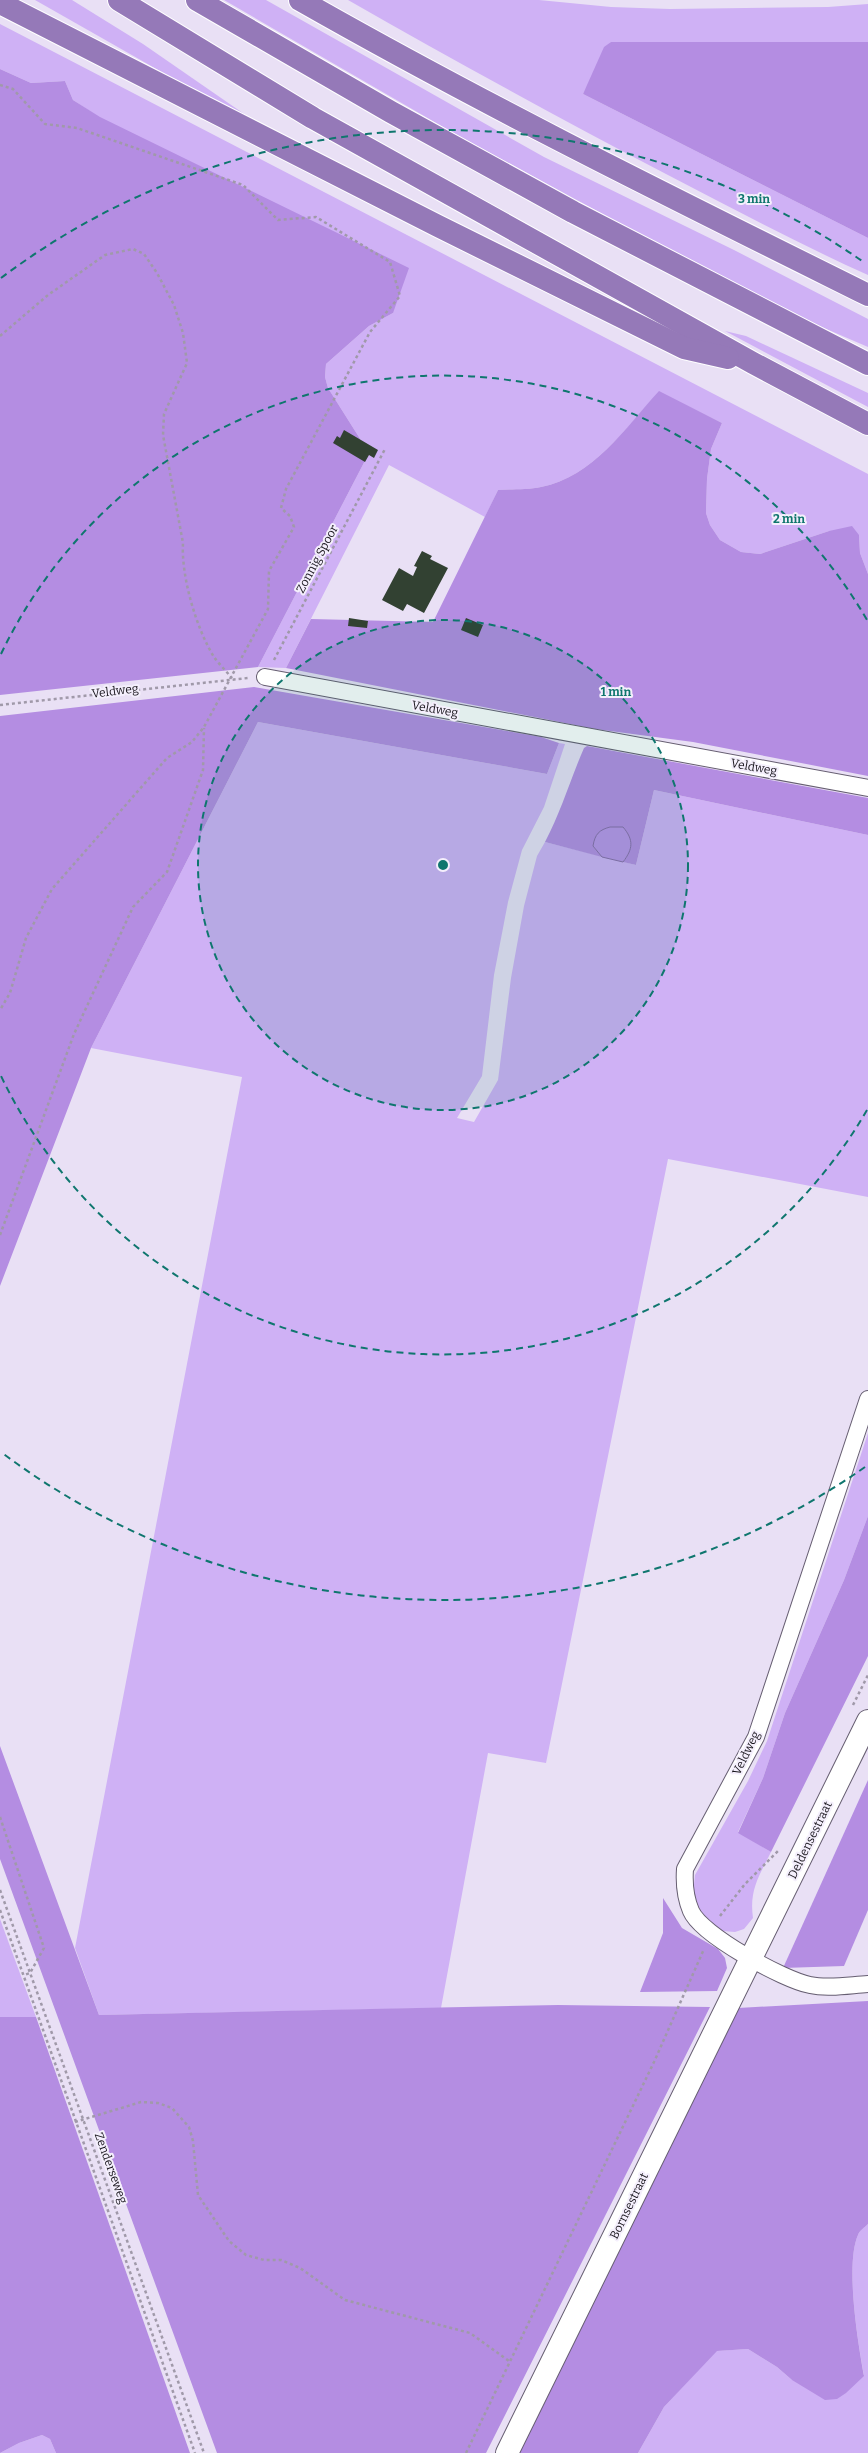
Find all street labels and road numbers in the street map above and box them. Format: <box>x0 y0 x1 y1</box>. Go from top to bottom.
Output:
street label: Zonnig Spoor <box>293 522 341 595</box>
street label: Veldweg <box>91 681 139 701</box>
street label: Veldweg <box>411 698 460 720</box>
street label: Veldweg <box>730 756 779 778</box>
street label: Veldweg <box>729 1729 763 1777</box>
street label: Deldensestraat <box>785 1798 835 1881</box>
street label: Zenderseweg <box>92 2130 130 2206</box>
street label: Bornsestraat <box>607 2170 651 2241</box>

